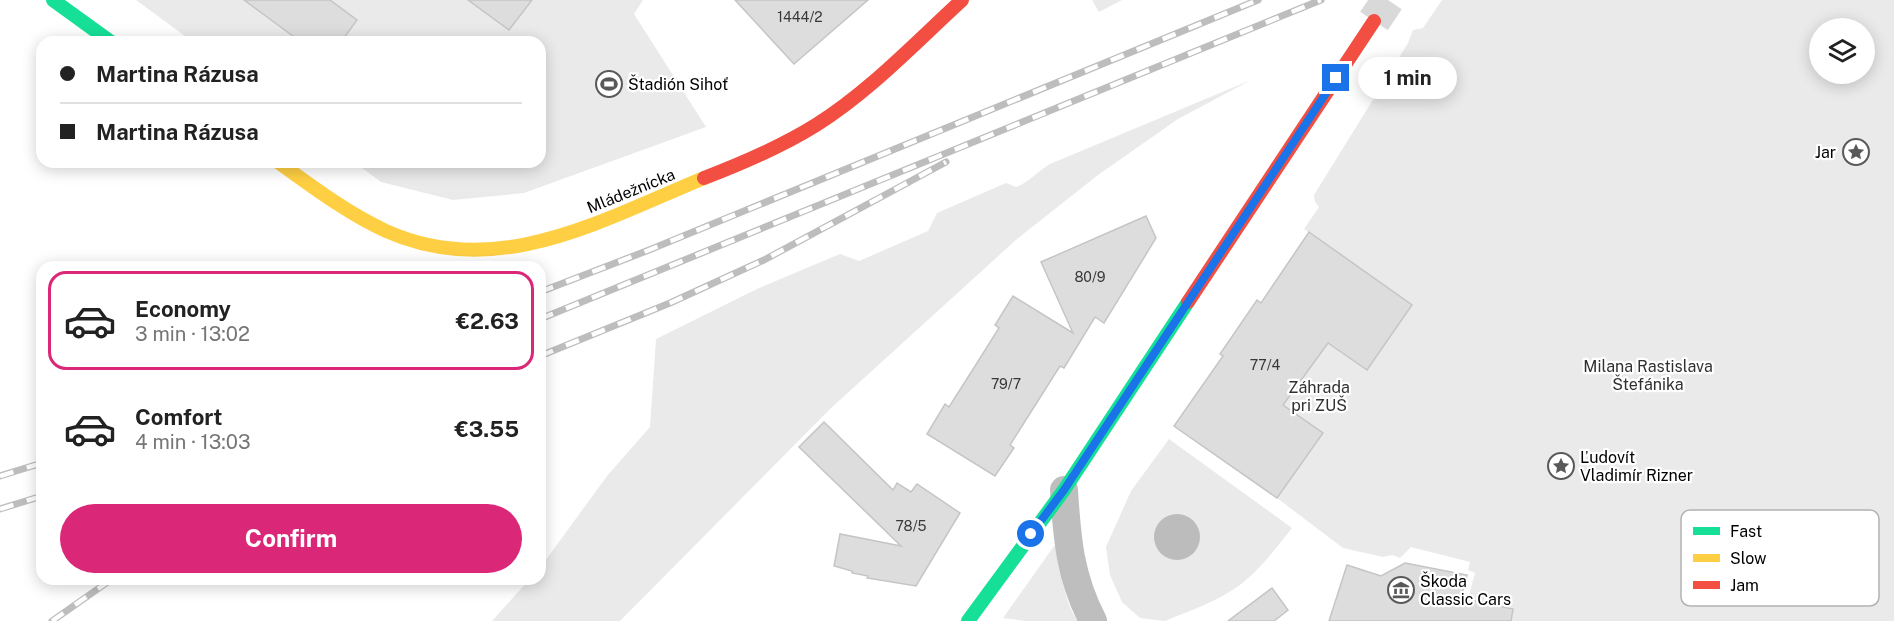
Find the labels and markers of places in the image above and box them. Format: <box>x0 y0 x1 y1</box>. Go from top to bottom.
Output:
sports icon: Štadión Sihoť <box>594 69 624 99</box>
place label: Štadión Sihoť <box>628 74 729 94</box>
place icon: Jar <box>1841 137 1871 167</box>
place label: Jar <box>1815 143 1836 162</box>
place label: Ľudovít Vladimír Rizner <box>1580 448 1693 485</box>
place icon: Ľudovít Vladimír Rizner <box>1546 451 1576 481</box>
place label: Škoda Classic Cars <box>1420 571 1511 609</box>
museum icon: Škoda Classic Cars <box>1386 575 1416 605</box>

